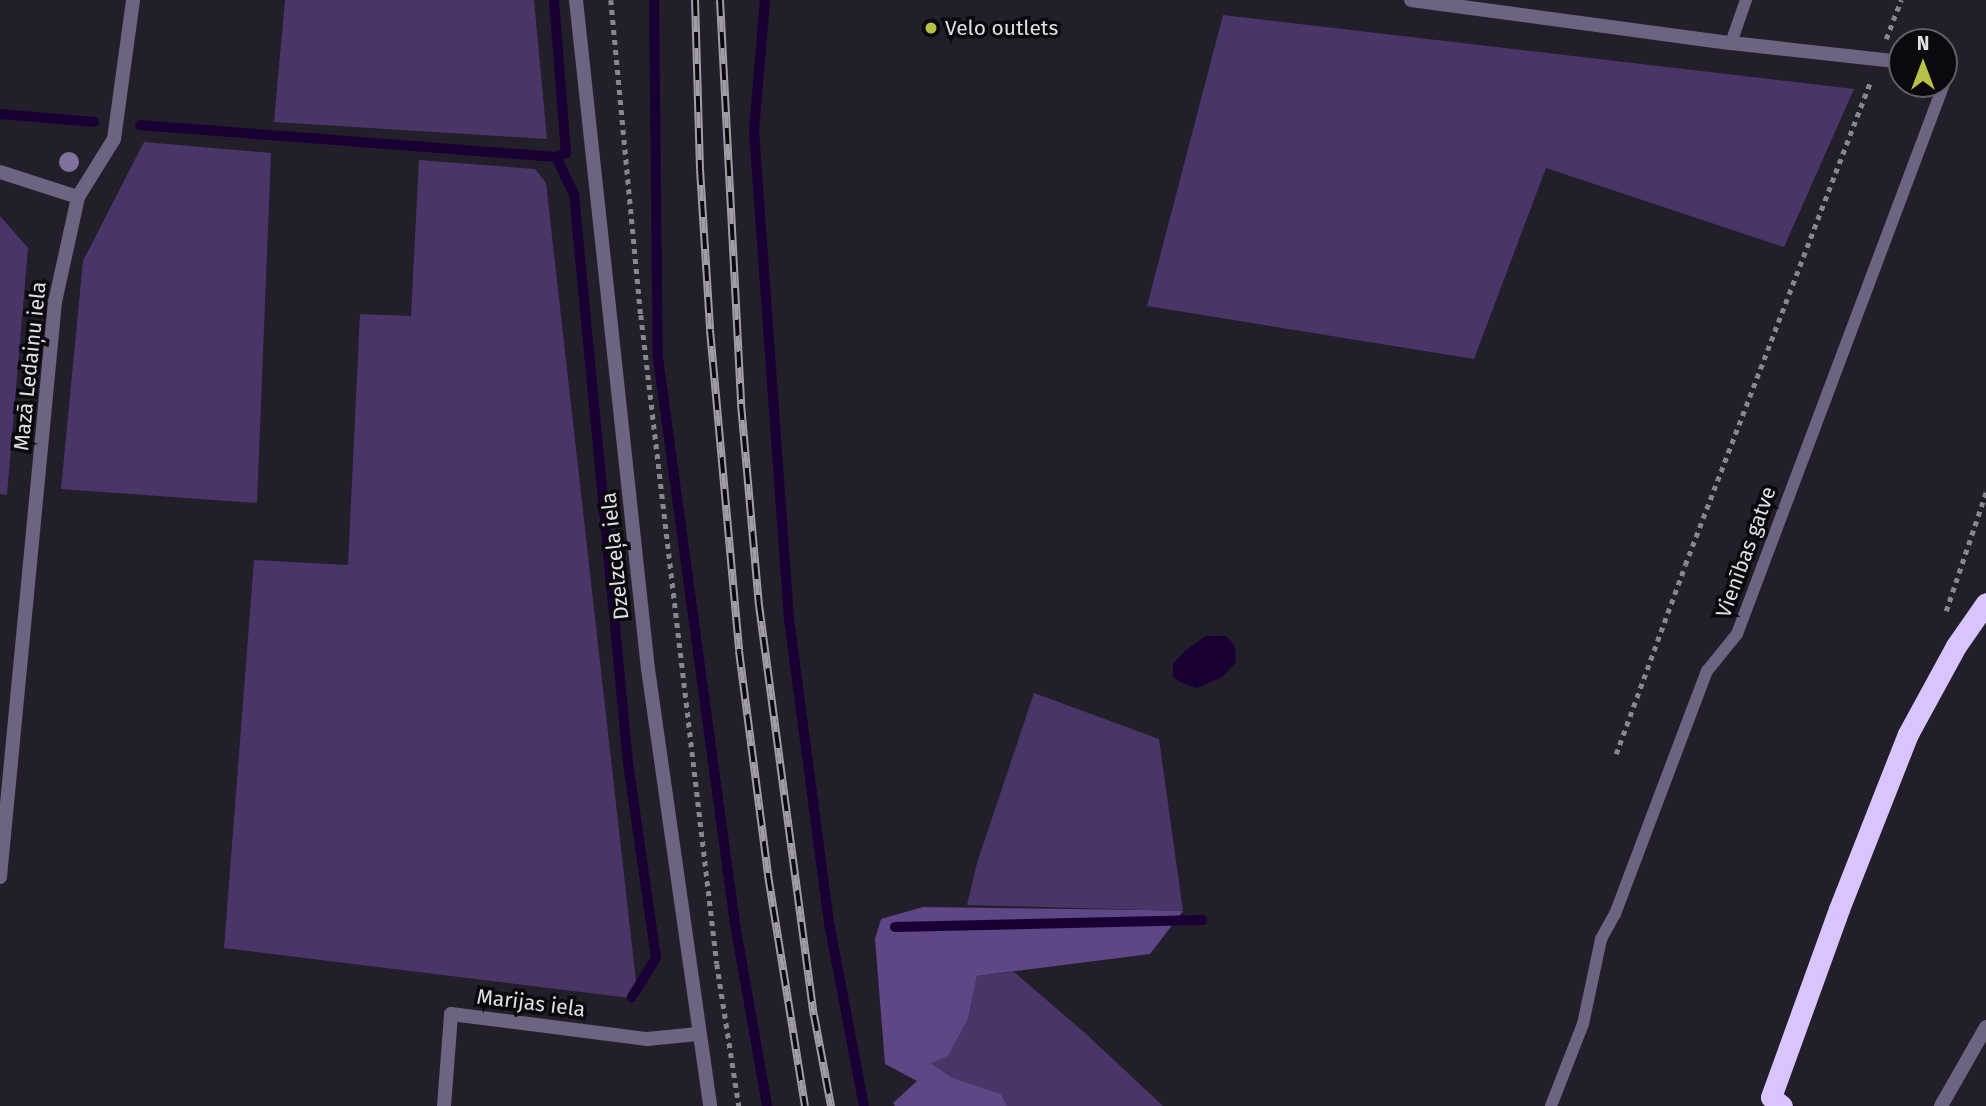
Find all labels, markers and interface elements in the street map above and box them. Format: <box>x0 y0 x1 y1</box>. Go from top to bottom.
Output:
place label: Velo outlets <box>945 15 1058 41</box>
marker: Velo outlets <box>923 20 939 36</box>
north arrow <box>1888 28 1958 98</box>
text: N <box>1917 32 1929 55</box>
street label: Mazā Ledaiņu iela <box>9 280 51 452</box>
street label: Vienības gatve <box>1711 483 1781 621</box>
street label: Dzelzceļa iela <box>596 491 634 621</box>
street label: Marijas iela <box>475 984 587 1022</box>

